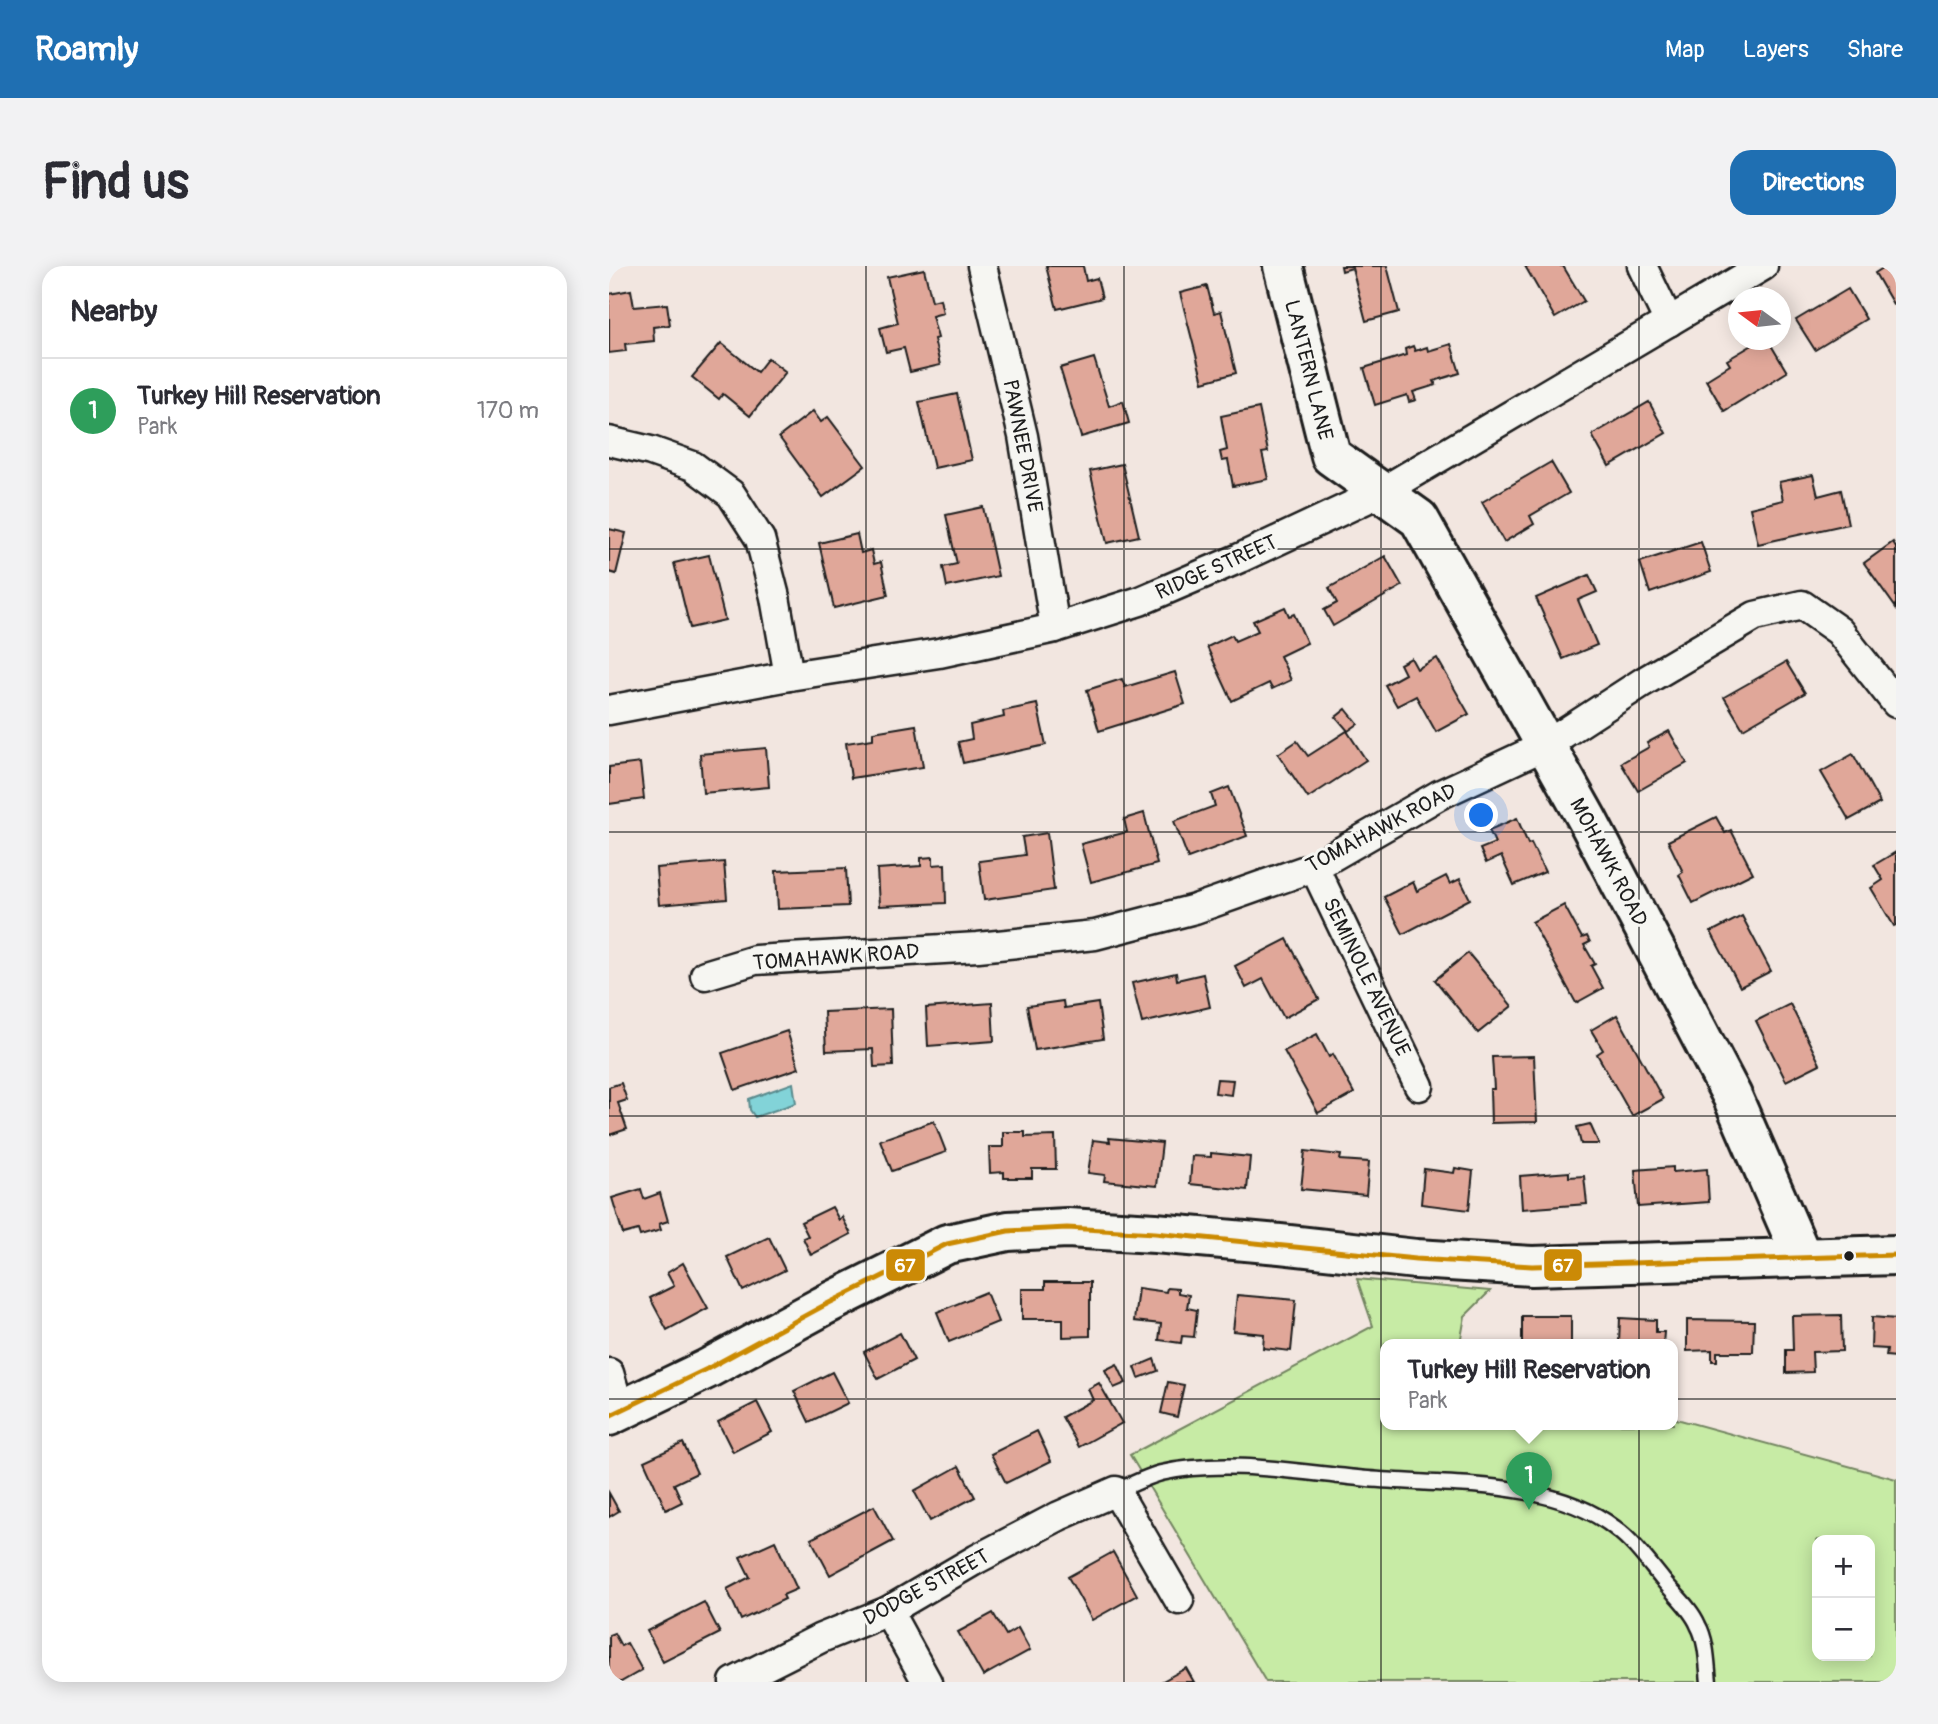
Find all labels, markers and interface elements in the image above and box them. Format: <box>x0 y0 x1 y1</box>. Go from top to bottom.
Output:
text: Roamly <box>35 29 138 70</box>
text: Map <box>1665 35 1705 64</box>
text: Layers <box>1743 35 1809 64</box>
text: Share <box>1847 35 1903 64</box>
button: Directions <box>1730 150 1896 215</box>
text: Find us <box>42 152 189 213</box>
north arrow <box>1728 287 1791 350</box>
text: Nearby <box>70 293 157 330</box>
street label: LANTERN LANE <box>1278 297 1339 443</box>
street label: PAWNEE DRIVE <box>996 377 1049 515</box>
text: Turkey Hill Reservation <box>137 380 381 412</box>
text: 1 <box>89 396 98 425</box>
text: 170 m <box>477 396 539 425</box>
text: Park <box>137 412 177 441</box>
street label: RIDGE STREET <box>1151 529 1281 606</box>
street label: TOMAHAWK ROAD <box>1301 777 1461 880</box>
street label: MOHAWK ROAD <box>1563 793 1654 931</box>
your location <box>1464 798 1498 832</box>
street label: SEMINOLE AVENUE <box>1317 894 1417 1061</box>
street label: TOMAHAWK ROAD <box>752 938 920 977</box>
line badge: 67 <box>885 1248 926 1282</box>
line badge: 67 <box>1543 1248 1583 1282</box>
unlabelled marker <box>1842 1249 1856 1263</box>
text: 67 <box>895 1254 916 1278</box>
text: 67 <box>1553 1254 1574 1278</box>
popup <box>1380 1339 1678 1430</box>
text: Turkey Hill Reservation <box>1407 1354 1651 1386</box>
text: Park <box>1407 1386 1447 1415</box>
pin: 1 <box>1506 1452 1552 1510</box>
map controls <box>1812 1535 1875 1661</box>
button: + <box>1812 1535 1875 1598</box>
street label: DODGE STREET <box>859 1543 994 1632</box>
button: − <box>1812 1598 1875 1661</box>

